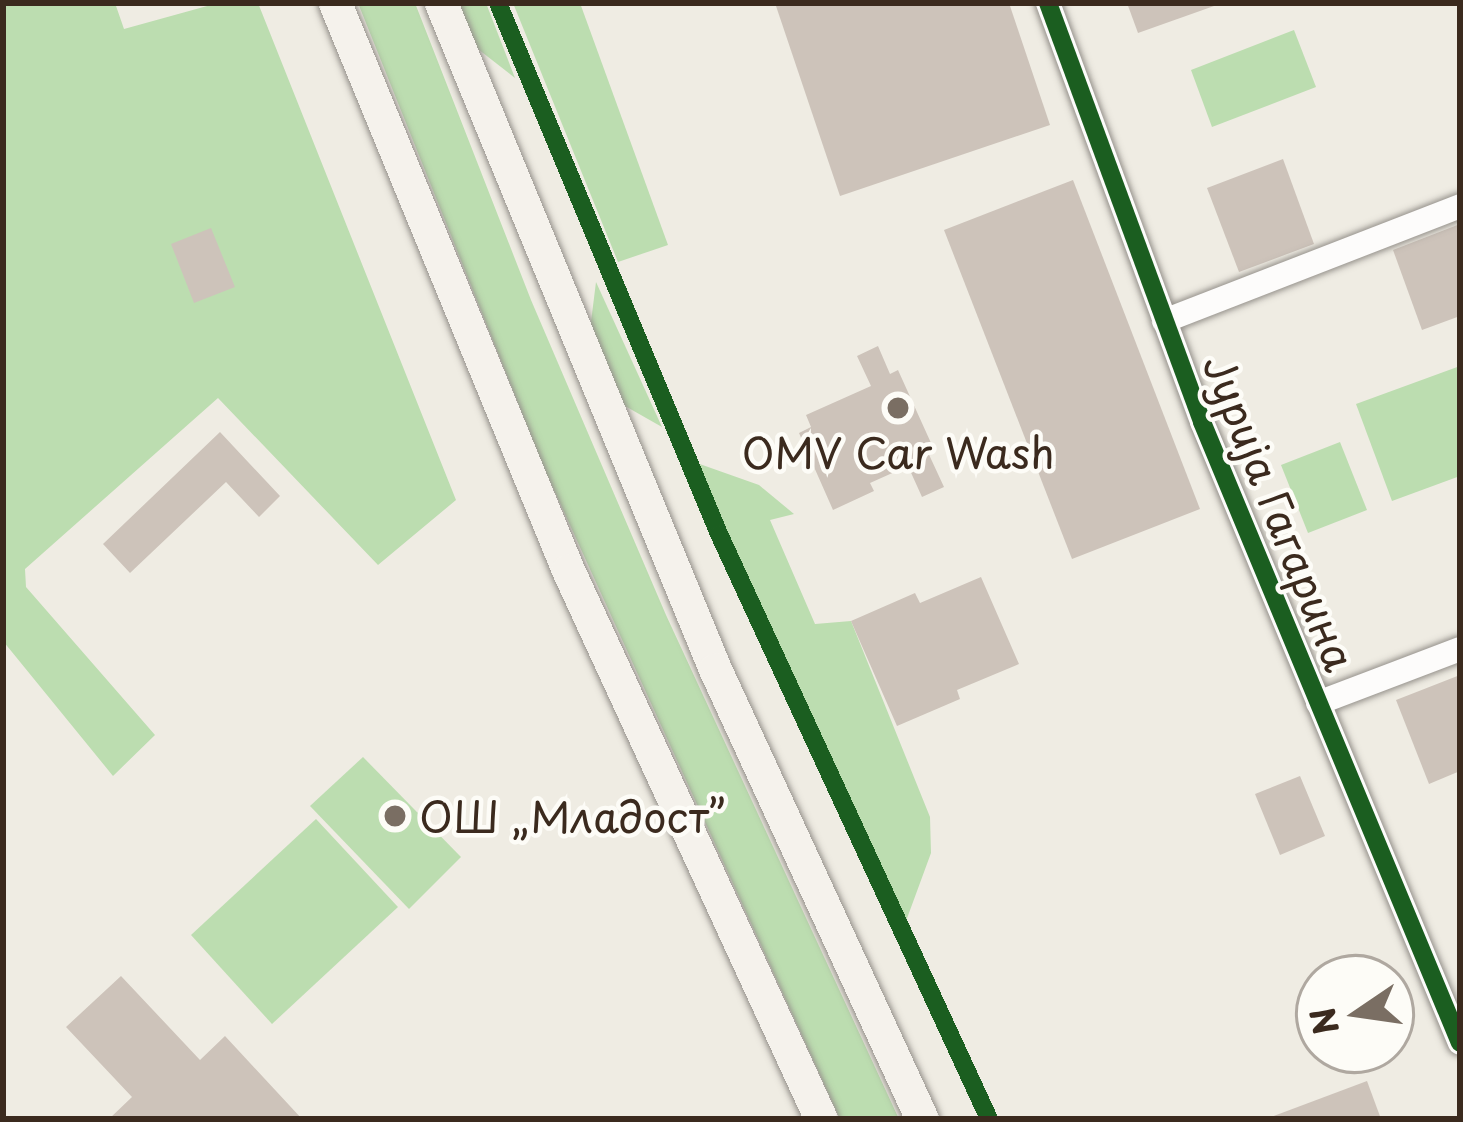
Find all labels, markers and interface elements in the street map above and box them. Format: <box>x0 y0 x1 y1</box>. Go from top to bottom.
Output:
street label: Јурија Гагарина <box>1193 345 1367 679</box>
marker: OMV Car Wash <box>885 395 911 421</box>
place label: OMV Car Wash <box>740 427 1056 477</box>
place label: ОШ „Младост” <box>419 791 725 841</box>
marker: ОШ „Младост” <box>382 803 408 829</box>
north arrow <box>1295 954 1415 1074</box>
text: N <box>1296 1003 1350 1040</box>

